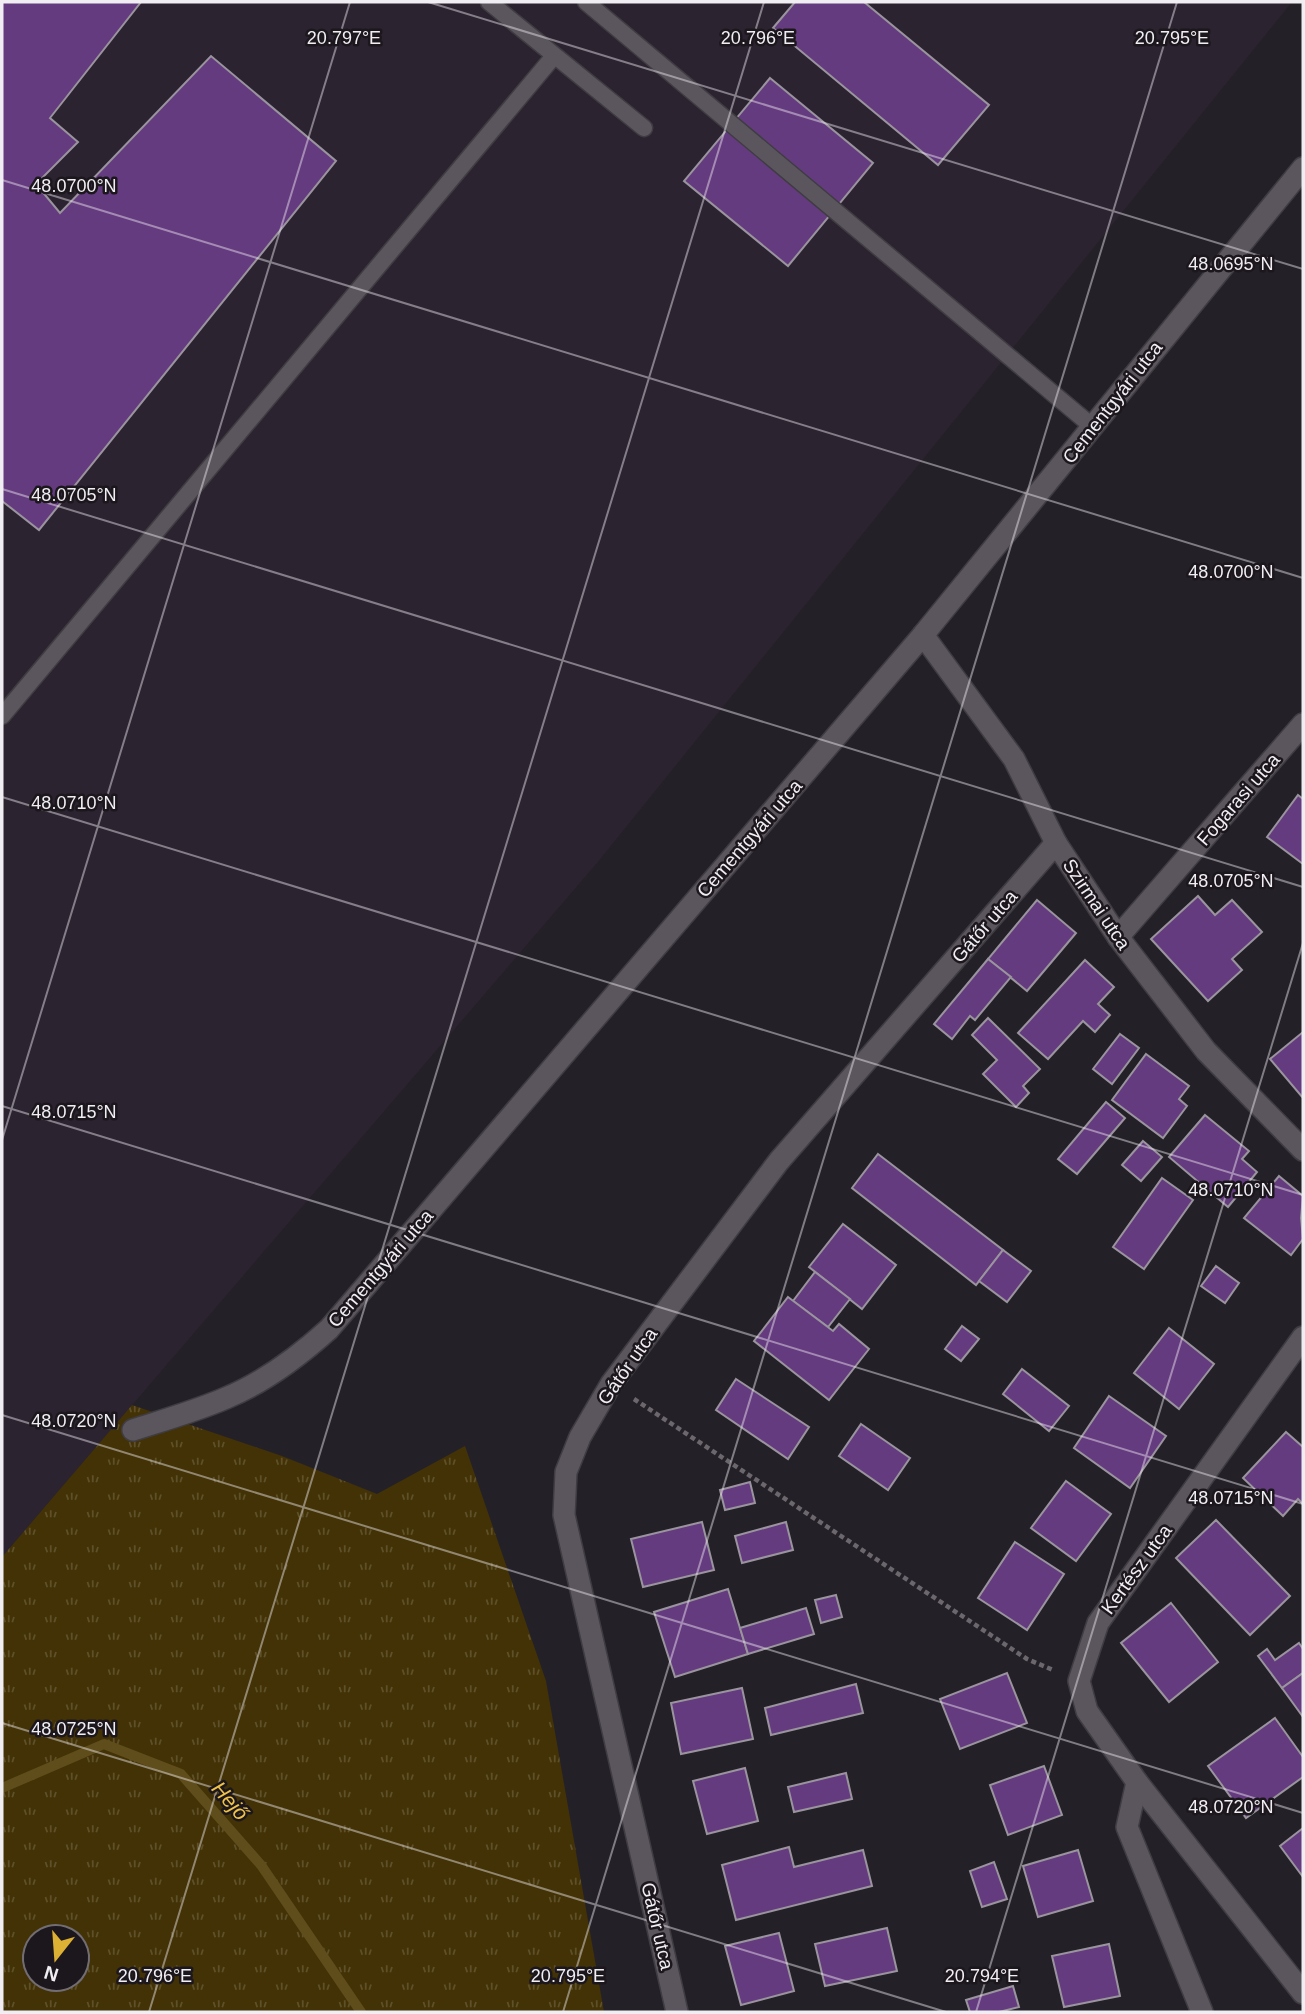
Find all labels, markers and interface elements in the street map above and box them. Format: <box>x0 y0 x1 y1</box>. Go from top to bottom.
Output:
text: 20.797°E <box>307 28 381 48</box>
text: 20.796°E <box>721 28 795 48</box>
text: 20.795°E <box>1135 28 1209 48</box>
text: 48.0700°N <box>31 176 117 196</box>
text: 48.0695°N <box>1188 254 1274 274</box>
street label: Cementgyári utca <box>1058 337 1167 467</box>
text: 48.0705°N <box>31 485 117 505</box>
text: 48.0700°N <box>1188 562 1274 582</box>
street label: Fogarasi utca <box>1193 749 1284 850</box>
street label: Cementgyári utca <box>693 775 806 901</box>
text: 48.0710°N <box>31 793 117 813</box>
street label: Szirmai utca <box>1059 855 1135 954</box>
text: 48.0705°N <box>1188 871 1274 891</box>
street label: Gátőr utca <box>947 886 1022 967</box>
text: 48.0715°N <box>31 1102 117 1122</box>
text: 48.0710°N <box>1188 1180 1274 1200</box>
street label: Cementgyári utca <box>324 1205 437 1331</box>
street label: Gátőr utca <box>593 1324 662 1409</box>
text: 48.0720°N <box>31 1411 117 1431</box>
text: 48.0715°N <box>1188 1488 1274 1508</box>
street label: Kertész utca <box>1097 1520 1176 1618</box>
text: 48.0725°N <box>31 1719 117 1739</box>
water label: Hejő <box>208 1777 253 1825</box>
text: 48.0720°N <box>1188 1797 1274 1817</box>
street label: Gátőr utca <box>637 1881 678 1972</box>
north arrow <box>21 1923 91 1993</box>
text: N <box>42 1962 61 1986</box>
text: 20.796°E <box>118 1966 192 1986</box>
text: 20.795°E <box>531 1966 605 1986</box>
text: 20.794°E <box>945 1966 1019 1986</box>

